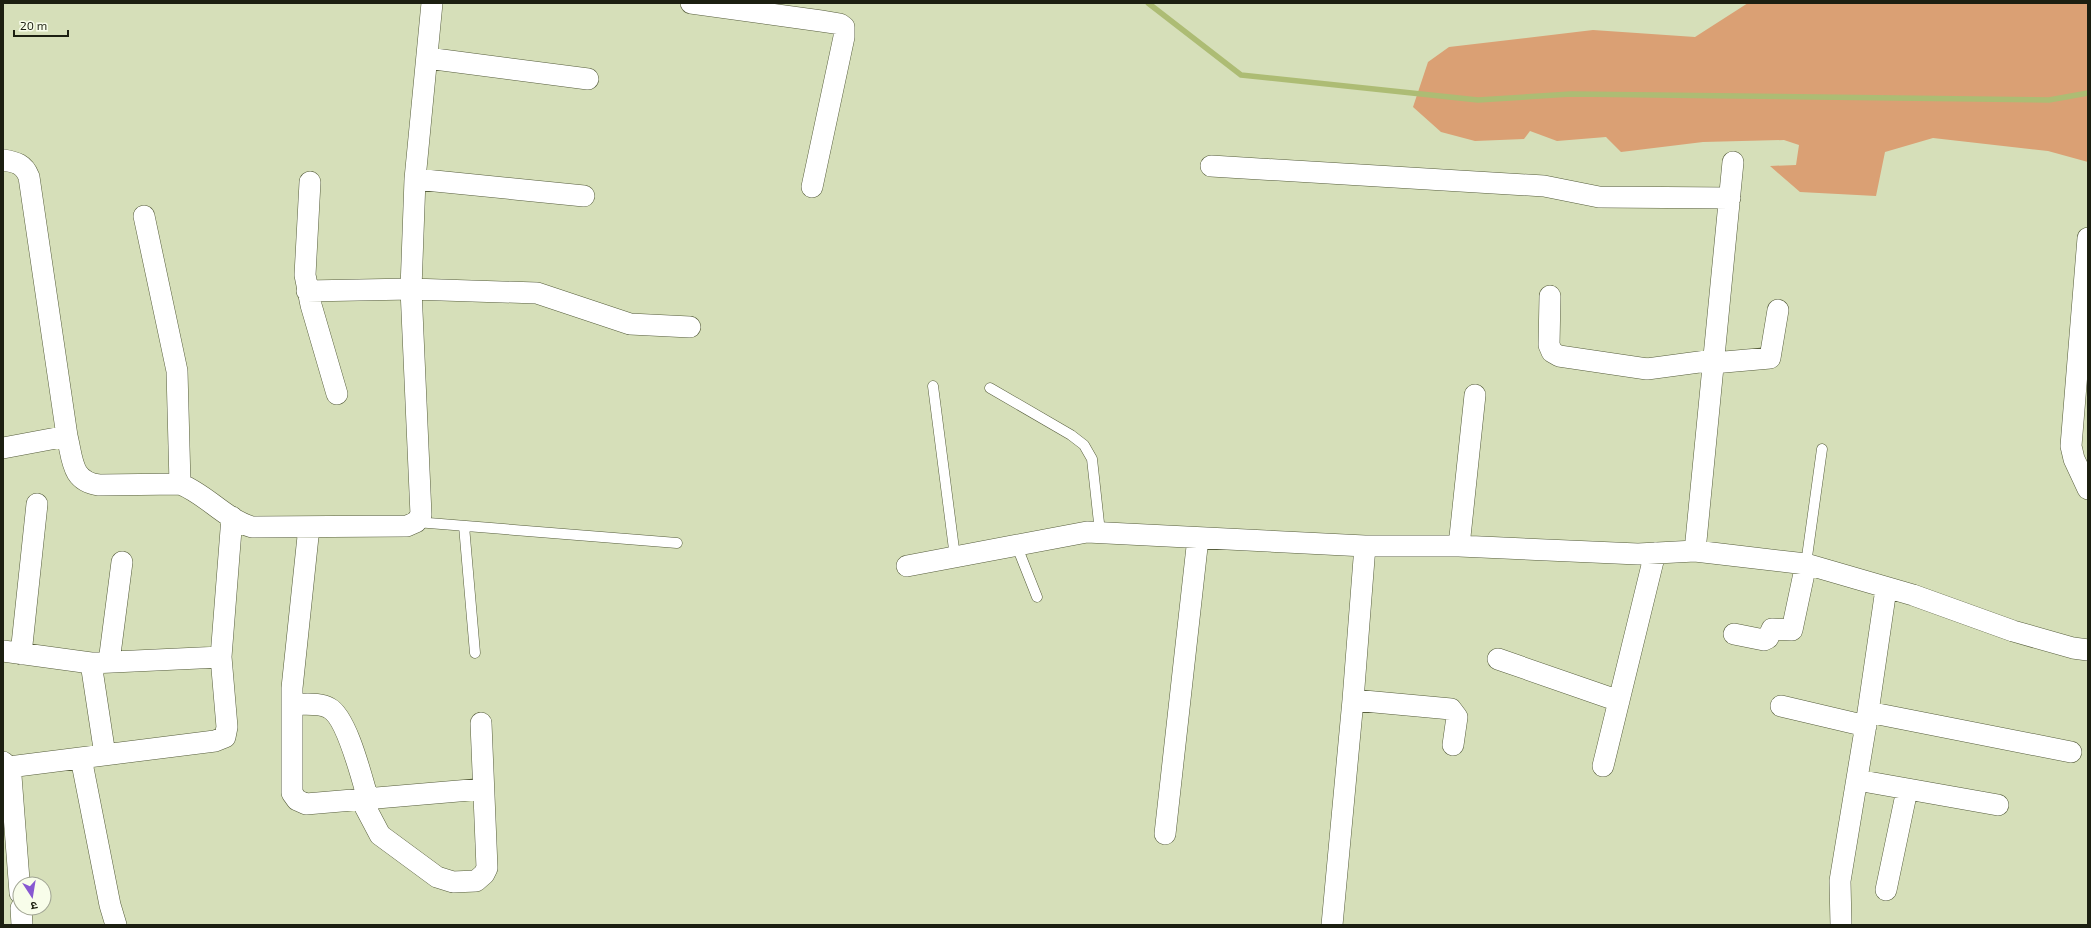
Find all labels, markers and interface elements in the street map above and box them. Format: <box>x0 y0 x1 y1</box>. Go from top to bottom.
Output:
scale bar <box>14 12 68 38</box>
text: 20 m <box>20 18 47 32</box>
north arrow <box>12 876 52 916</box>
text: उ <box>29 899 39 913</box>

